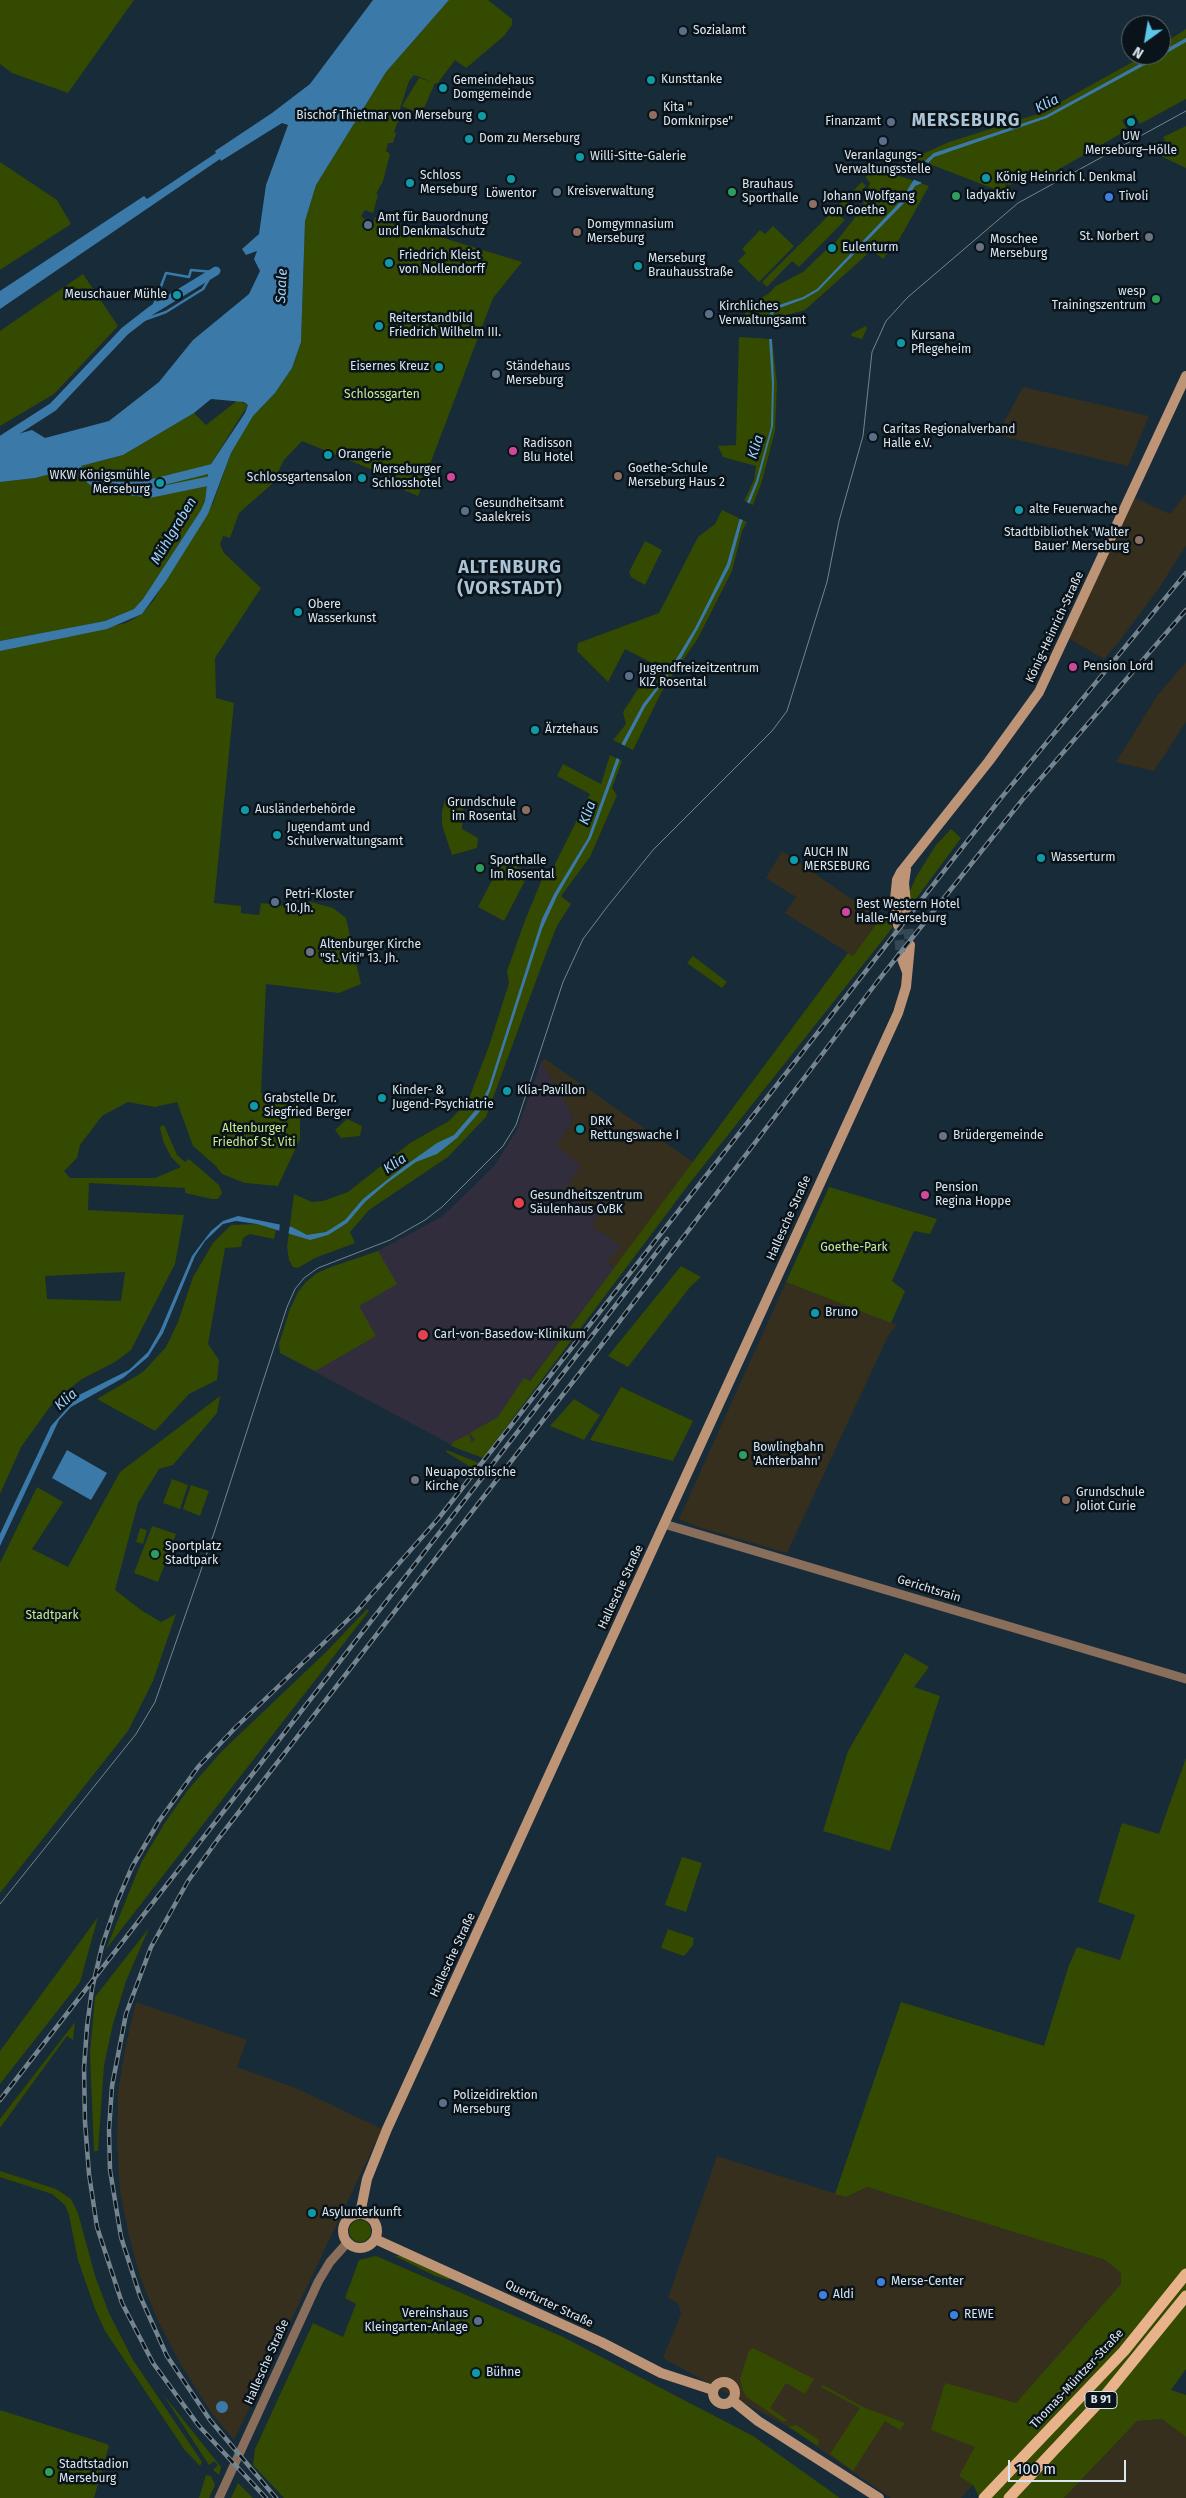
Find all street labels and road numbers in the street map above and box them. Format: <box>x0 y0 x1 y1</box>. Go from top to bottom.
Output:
street label: König-Heinrich-Straße <box>1023 569 1087 685</box>
street label: Hallesche Straße <box>764 1173 814 1263</box>
street label: Hallesche Straße <box>595 1543 647 1631</box>
street label: Gerichtsrain <box>895 1572 963 1606</box>
street label: Hallesche Straße <box>427 1911 479 1999</box>
street label: Querfurter Straße <box>503 2277 595 2331</box>
street label: Hallesche Straße <box>242 2317 292 2407</box>
street label: Thomas-Müntzer-Straße <box>1027 2326 1127 2432</box>
road number: B 91 <box>1085 2392 1117 2408</box>

